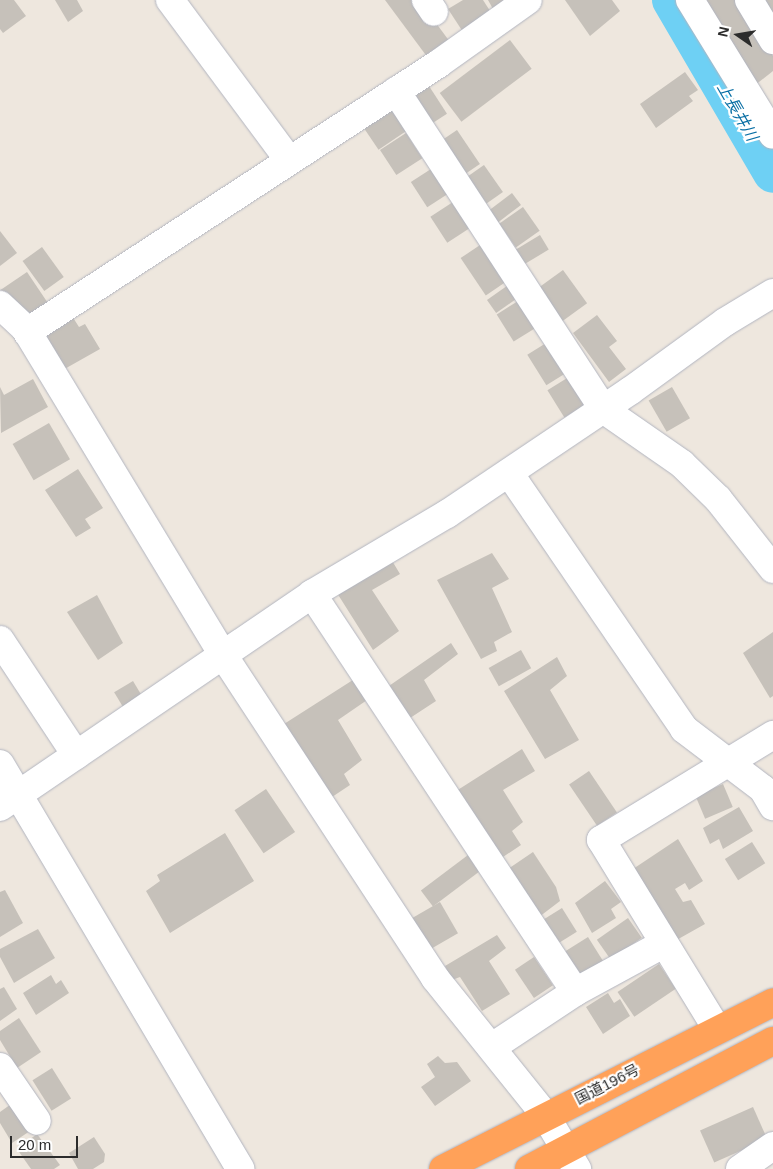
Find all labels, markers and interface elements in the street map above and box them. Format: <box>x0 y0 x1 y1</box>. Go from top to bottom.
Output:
north arrow <box>713 10 763 60</box>
text: N <box>714 25 732 38</box>
water label: 上長井川 <box>713 79 761 145</box>
street label: 国道196号 <box>572 1060 642 1108</box>
scale bar <box>12 1126 80 1158</box>
text: 20 m <box>18 1136 51 1153</box>

